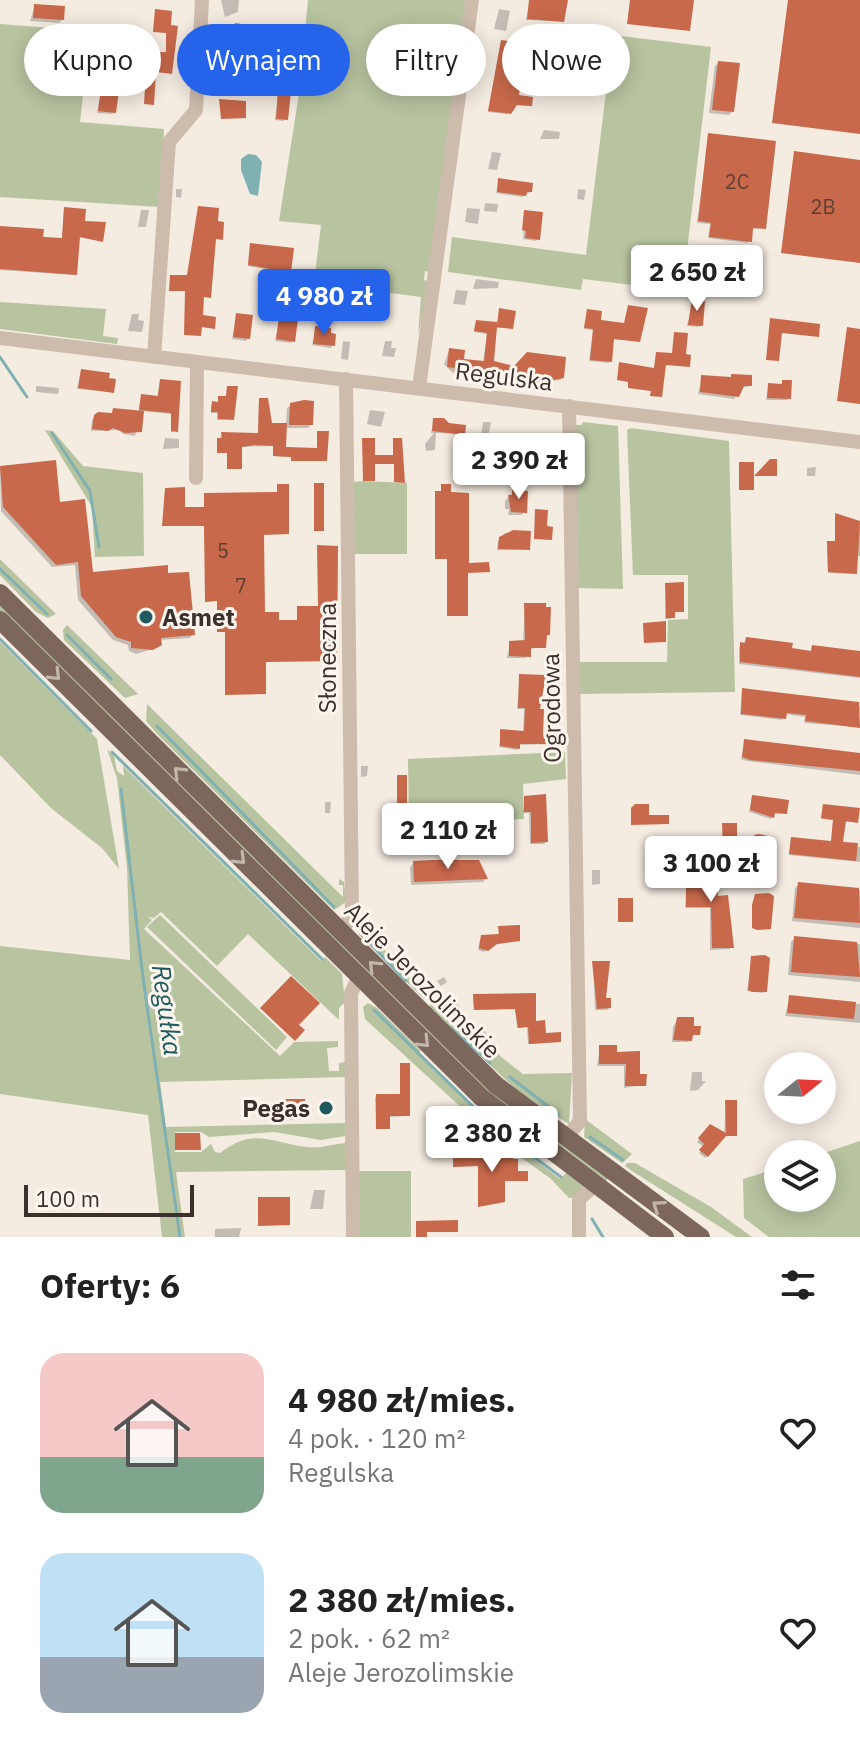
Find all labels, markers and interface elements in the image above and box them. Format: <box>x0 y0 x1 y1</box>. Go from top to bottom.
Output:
chip: Kupno <box>24 24 161 96</box>
chip: Wynajem <box>177 24 350 96</box>
chip: Filtry <box>366 24 486 96</box>
chip: Nowe <box>502 24 630 96</box>
house number: 2C <box>725 168 749 195</box>
house number: 2B <box>810 193 836 220</box>
pin: 2 650 zł <box>614 245 780 313</box>
text: 2 650 zł <box>649 254 745 288</box>
pin: 4 980 zł <box>241 269 407 337</box>
text: 4 980 zł <box>276 278 372 312</box>
street label: Regulska <box>453 354 555 398</box>
pin: 2 390 zł <box>436 433 602 501</box>
text: 2 390 zł <box>471 442 567 476</box>
house number: 5 <box>217 537 229 564</box>
house number: 7 <box>235 572 247 599</box>
place label: Asmet <box>162 601 235 633</box>
street label: Słoneczna <box>311 603 343 713</box>
marker: Asmet <box>137 608 155 626</box>
street label: Ogrodowa <box>534 653 568 763</box>
one-way arrow <box>46 666 60 681</box>
one-way arrow <box>174 767 188 781</box>
pin: 2 110 zł <box>365 803 531 871</box>
text: 2 110 zł <box>400 812 496 846</box>
pin: 3 100 zł <box>628 836 794 904</box>
text: 3 100 zł <box>663 845 759 879</box>
one-way arrow <box>230 850 245 864</box>
street label: Aleje Jerozolimskie <box>338 895 508 1065</box>
one-way arrow <box>369 960 383 975</box>
water label: Regułka <box>145 962 191 1058</box>
one-way arrow <box>415 1033 429 1047</box>
north arrow <box>764 1052 836 1124</box>
map controls <box>764 1052 836 1212</box>
place label: Pegas <box>242 1092 310 1124</box>
marker: Pegas <box>317 1099 335 1117</box>
pin: 2 380 zł <box>409 1106 575 1174</box>
text: 2 380 zł <box>444 1115 540 1149</box>
button: layers <box>764 1140 836 1212</box>
scale bar <box>24 1181 194 1217</box>
text: 100 m <box>36 1184 100 1213</box>
one-way arrow <box>652 1201 666 1216</box>
text: Oferty: 6 <box>40 1263 180 1307</box>
icon: filters <box>776 1263 820 1307</box>
text: 4 980 zł/mies. <box>288 1377 516 1421</box>
icon: home <box>104 1385 200 1481</box>
icon: heart <box>776 1411 820 1455</box>
text: 4 pok. · 120 m² <box>288 1421 466 1455</box>
text: Regulska <box>288 1455 394 1489</box>
text: 2 380 zł/mies. <box>288 1577 516 1621</box>
icon: home <box>104 1585 200 1681</box>
icon: heart <box>776 1611 820 1655</box>
text: 2 pok. · 62 m² <box>288 1621 450 1655</box>
text: Aleje Jerozolimskie <box>288 1655 514 1689</box>

